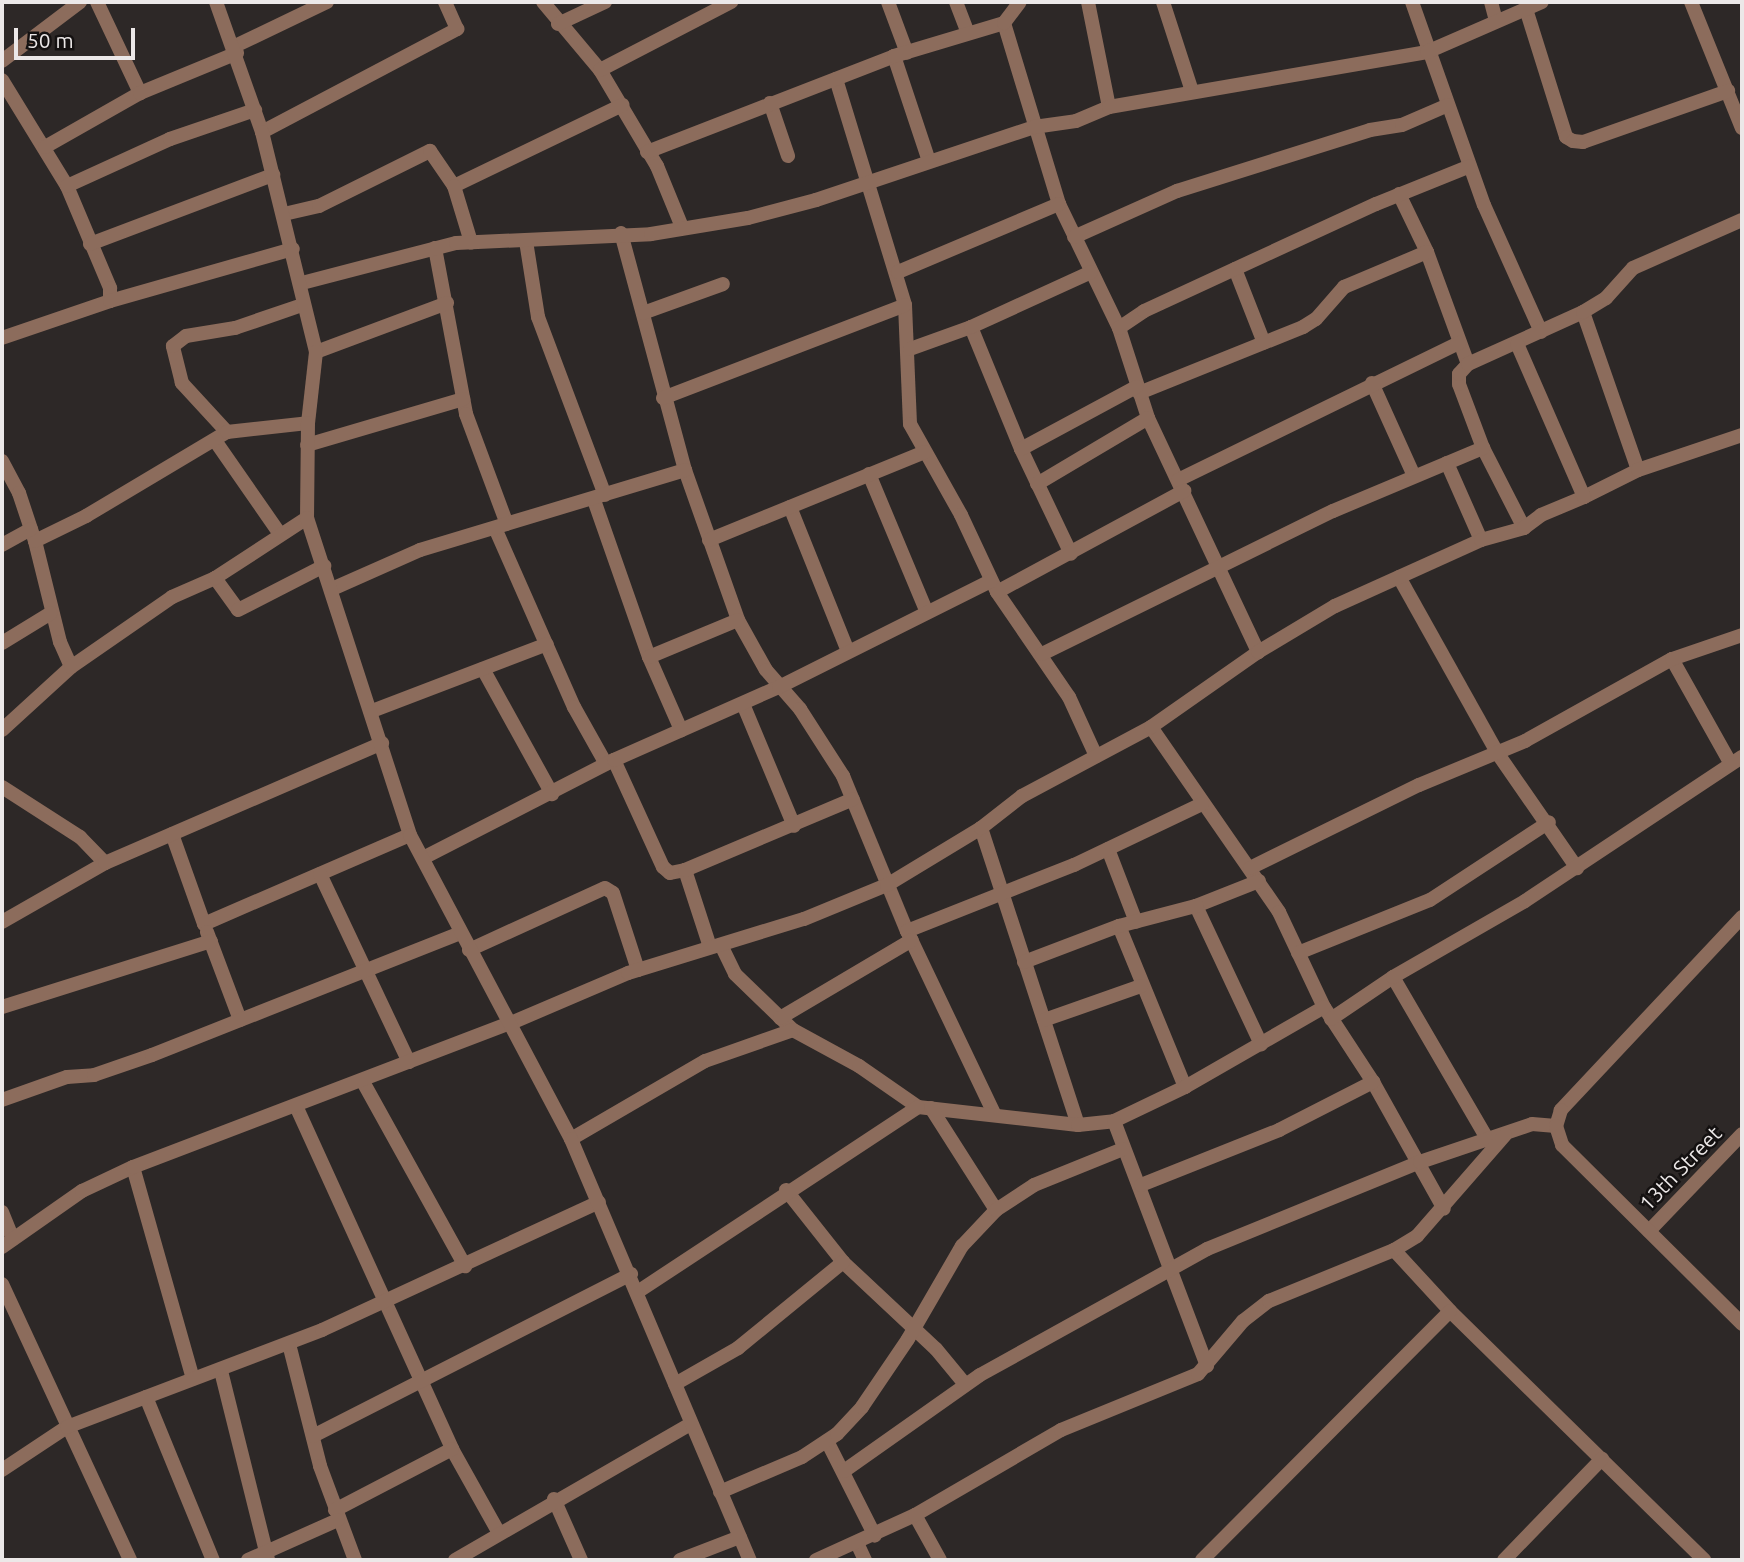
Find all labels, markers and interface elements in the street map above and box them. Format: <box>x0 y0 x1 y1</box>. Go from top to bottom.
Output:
scale bar <box>18 14 138 58</box>
text: 50 m <box>27 28 74 52</box>
street label: 13th Street <box>1634 1121 1726 1215</box>

